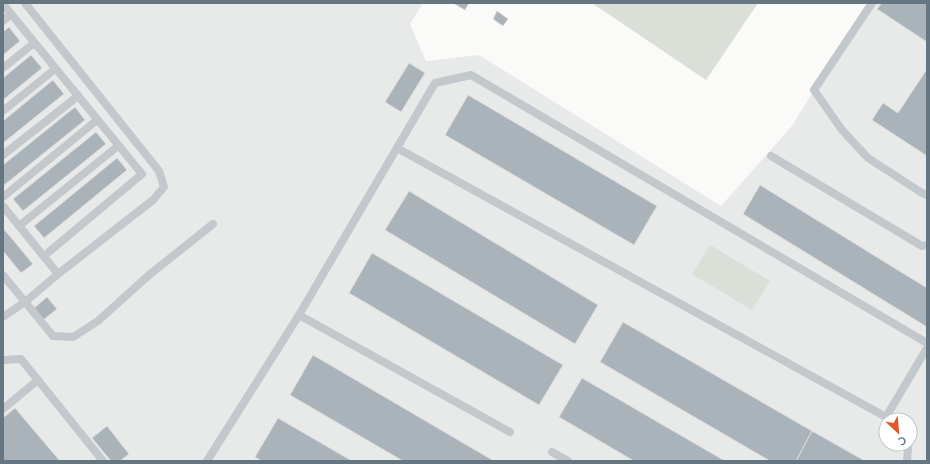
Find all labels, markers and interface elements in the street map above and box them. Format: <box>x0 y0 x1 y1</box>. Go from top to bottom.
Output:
north arrow <box>878 412 918 452</box>
text: С <box>896 433 909 449</box>

